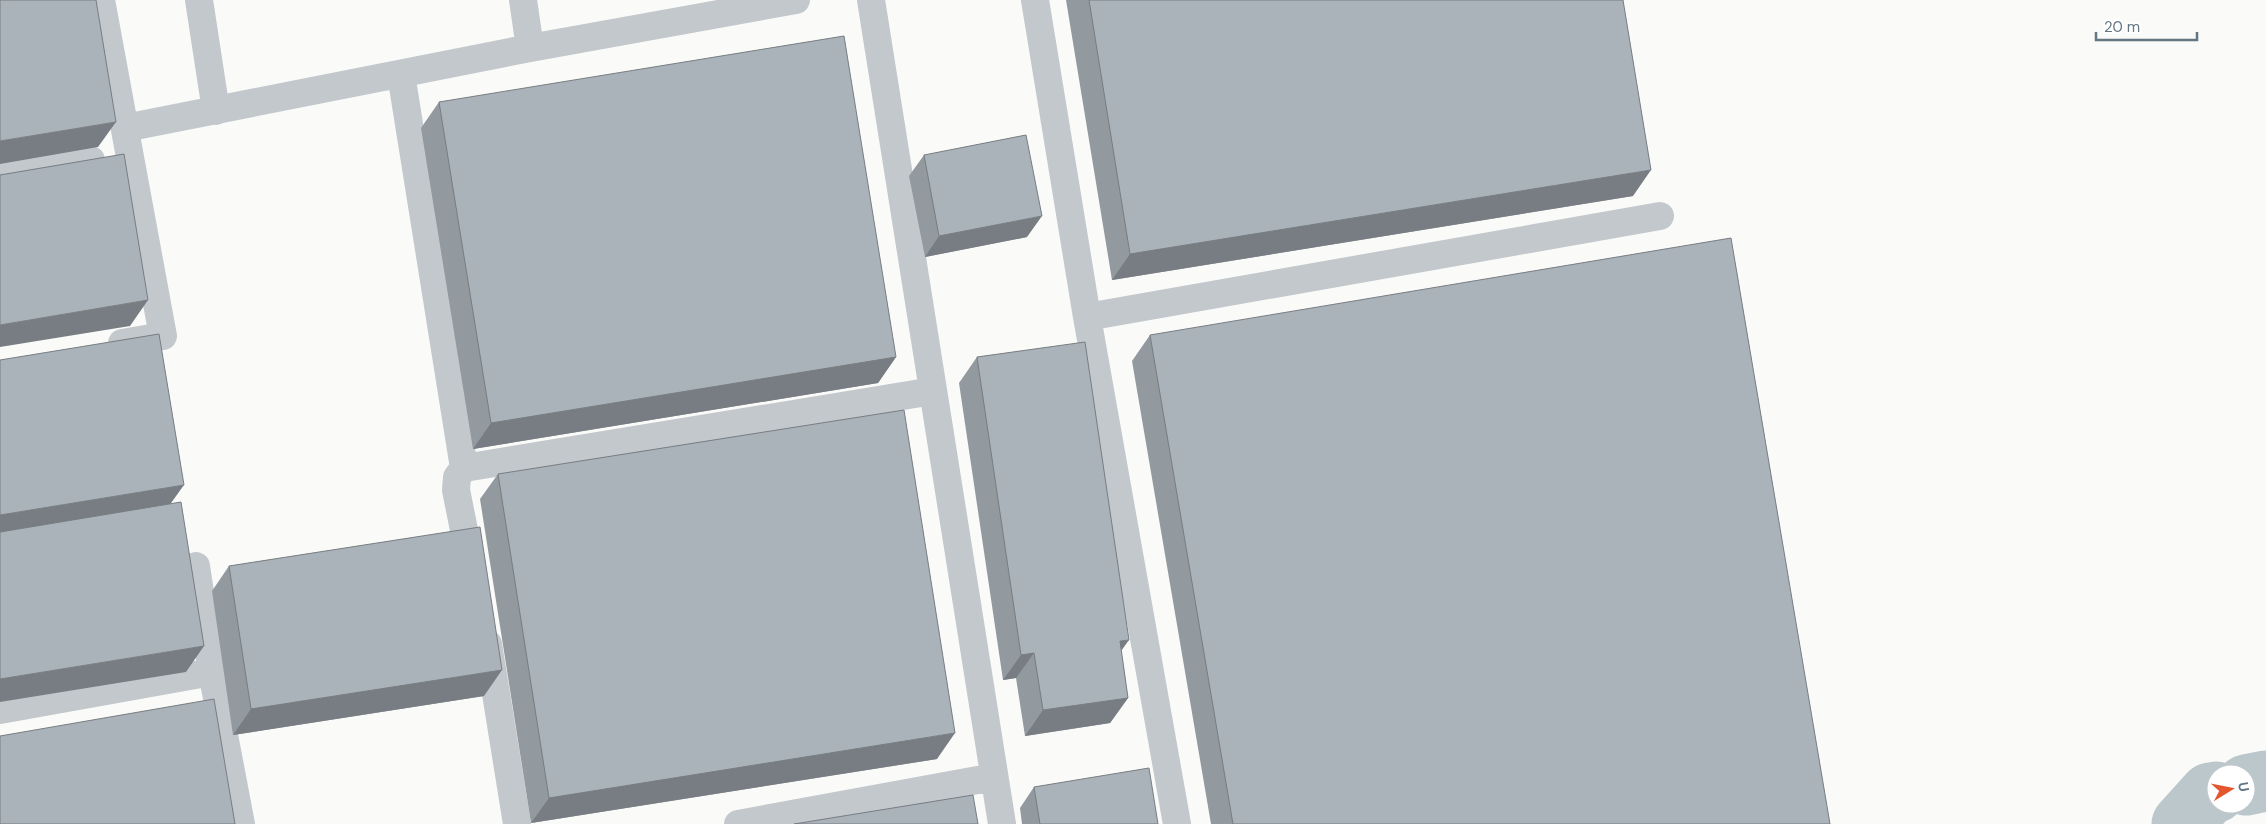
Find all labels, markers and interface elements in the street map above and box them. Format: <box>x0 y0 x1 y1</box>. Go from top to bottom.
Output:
scale bar <box>2096 10 2197 42</box>
text: 20 m <box>2104 17 2140 37</box>
north arrow <box>2206 764 2256 814</box>
text: U <box>2234 780 2253 793</box>

